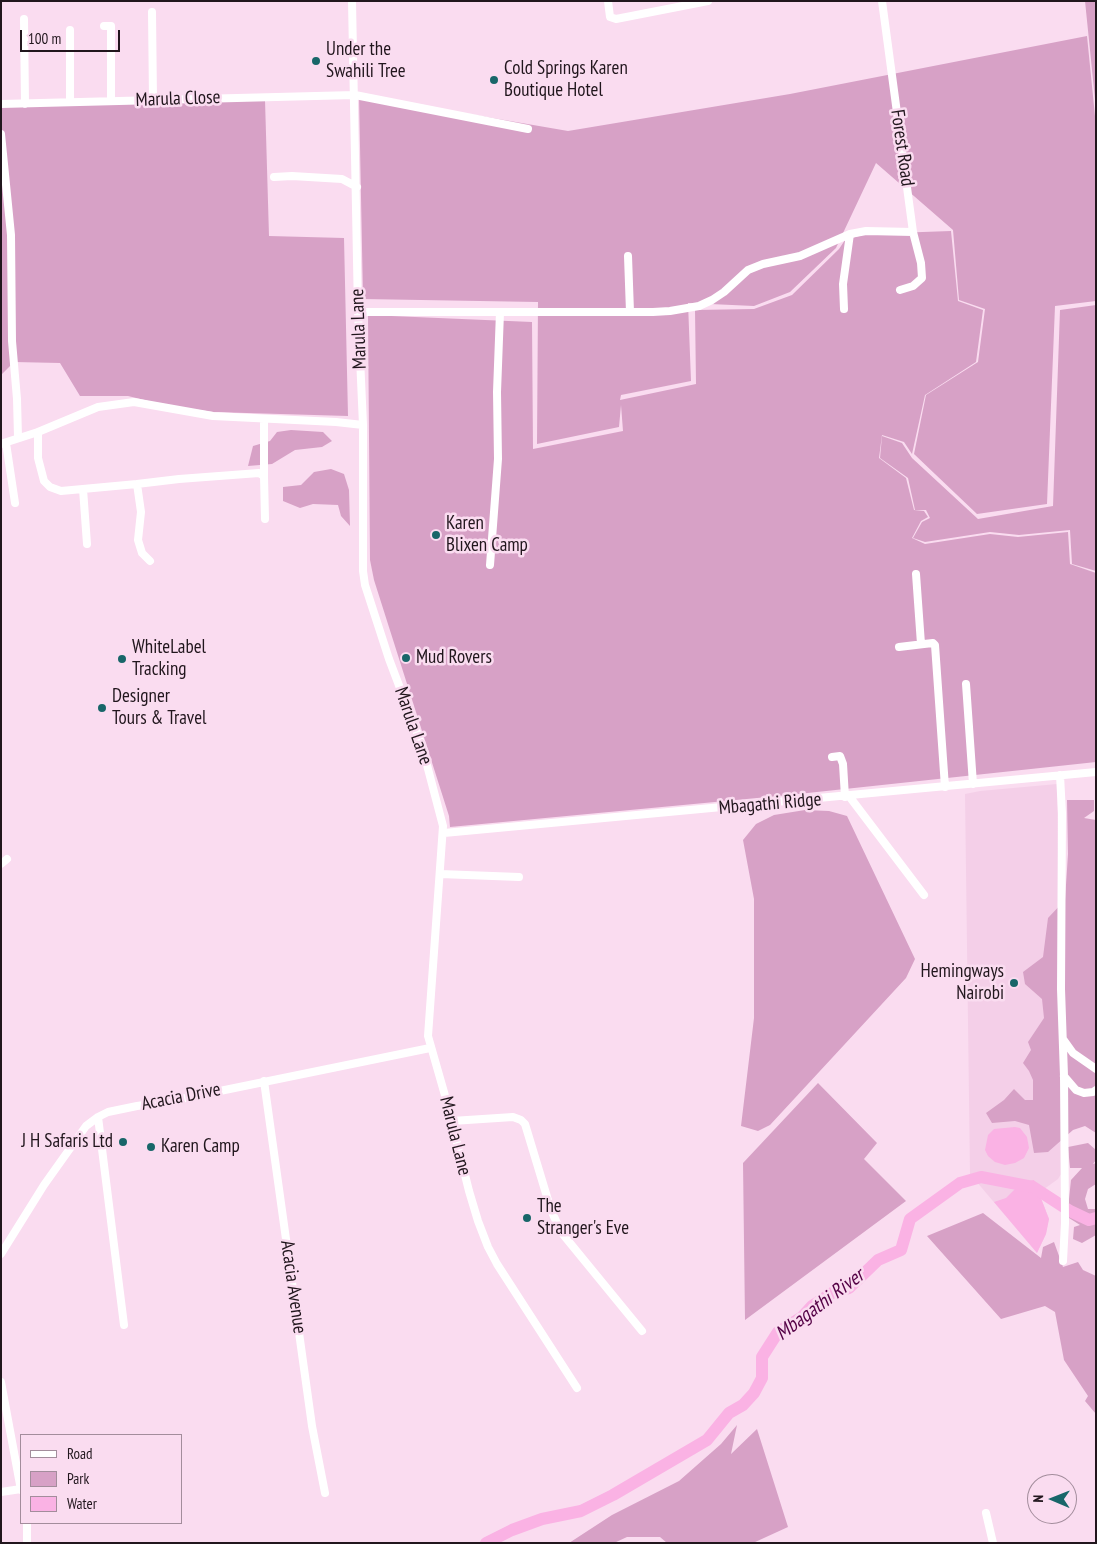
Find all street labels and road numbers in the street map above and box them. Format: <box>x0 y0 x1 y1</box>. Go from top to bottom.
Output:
street label: Marula Close <box>135 86 221 112</box>
street label: Forest Road <box>885 108 919 188</box>
street label: Marula Lane <box>346 288 372 370</box>
street label: Marula Lane <box>389 684 437 768</box>
street label: Mbagathi Ridge <box>718 788 822 820</box>
street label: Acacia Drive <box>139 1078 223 1116</box>
street label: Marula Lane <box>434 1094 476 1178</box>
street label: Acacia Avenue <box>275 1239 311 1335</box>

